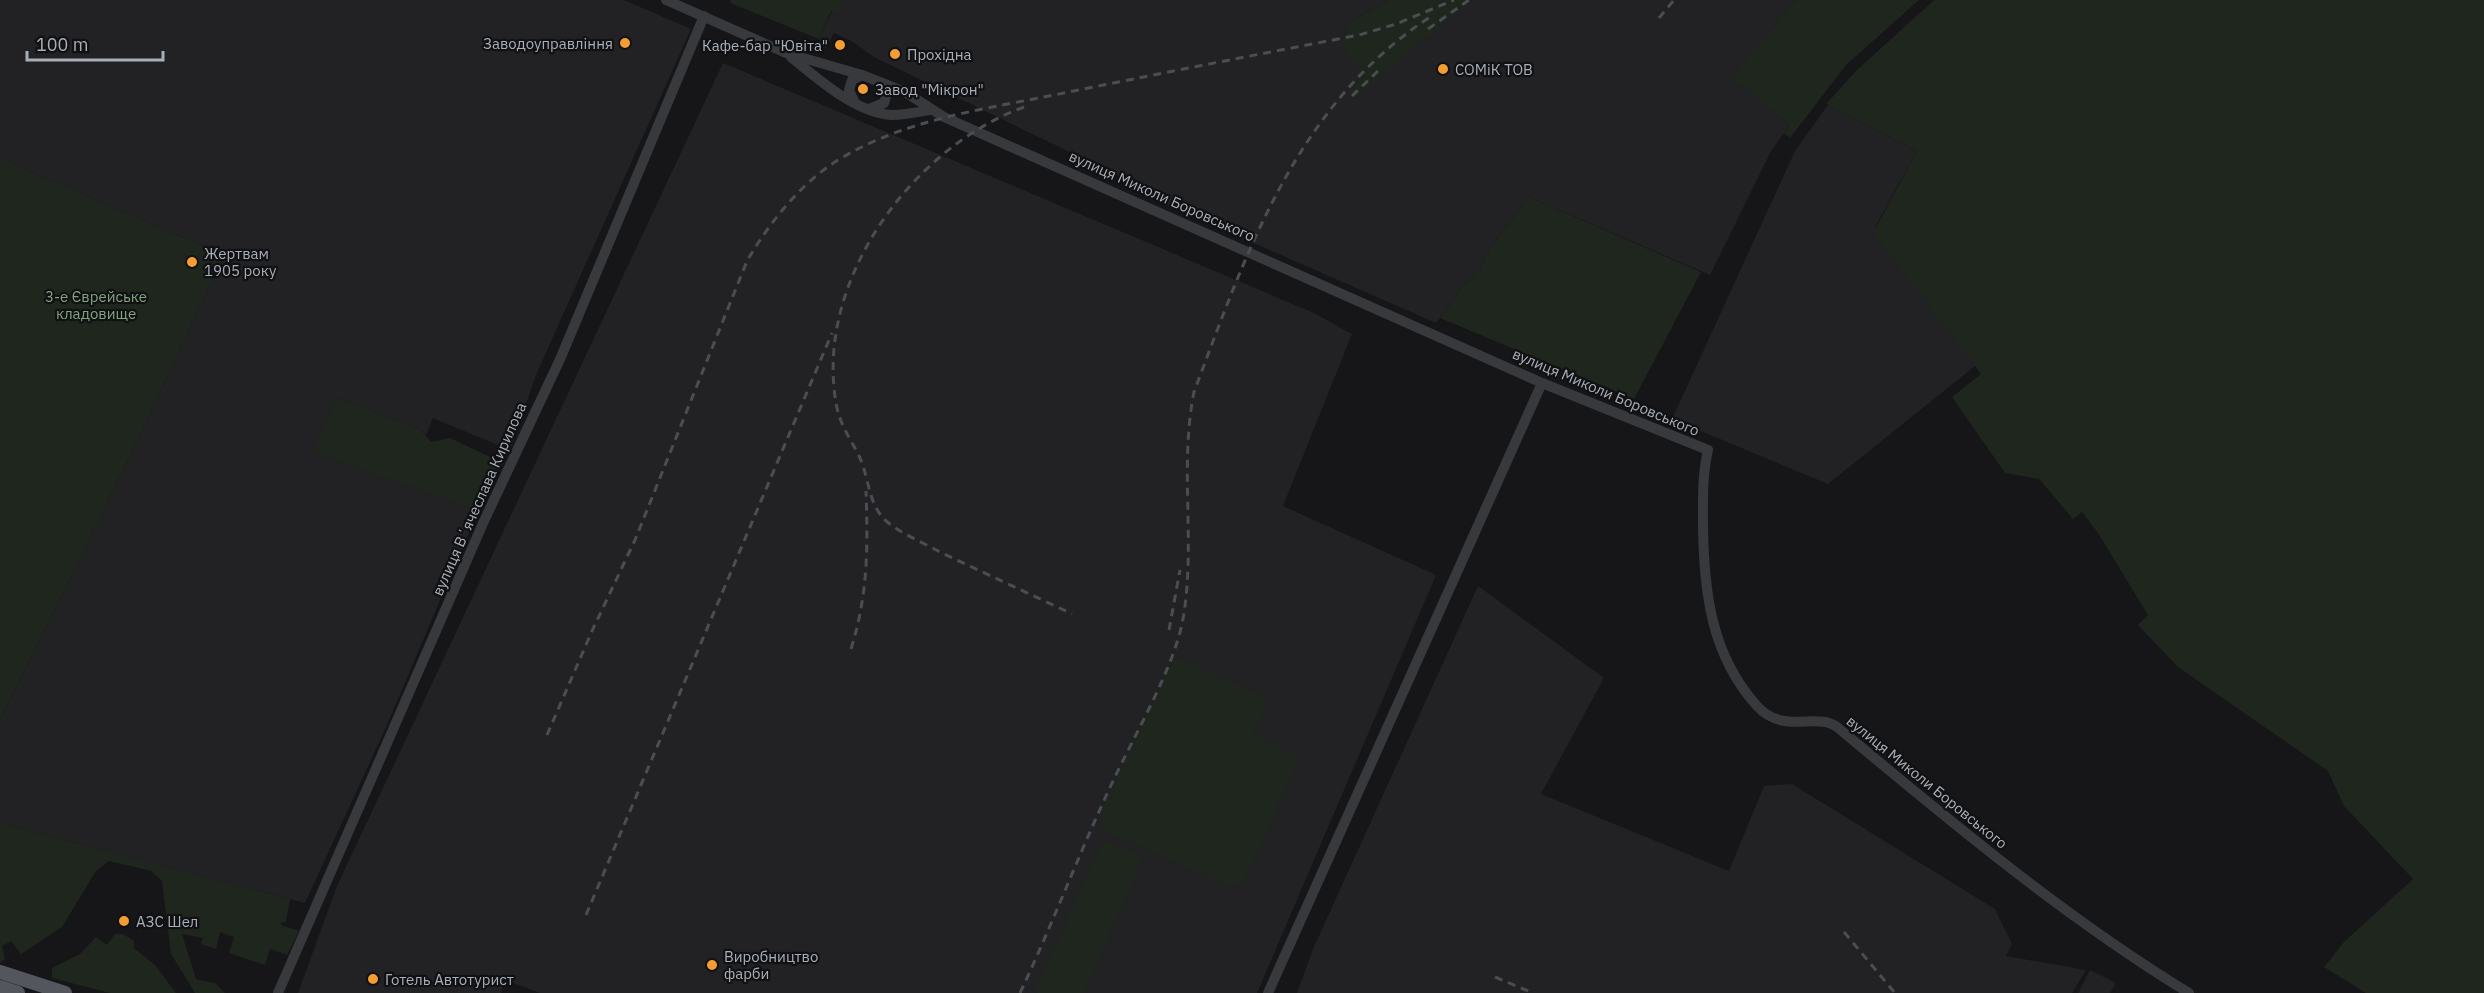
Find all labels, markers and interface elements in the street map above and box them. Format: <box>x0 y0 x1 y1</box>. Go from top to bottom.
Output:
scale bar <box>27 24 164 62</box>
text: 100 m <box>36 33 88 56</box>
place label: Заводоуправління <box>483 34 613 53</box>
marker: Заводоуправління <box>618 36 632 50</box>
place label: Кафе-бар "Ювіта" <box>702 36 828 55</box>
marker: Кафе-бар "Ювіта" <box>833 38 847 52</box>
place label: Прохідна <box>907 45 971 64</box>
marker: Прохідна <box>888 47 902 61</box>
place label: СОМіК ТОВ <box>1455 60 1533 79</box>
marker: СОМіК ТОВ <box>1436 62 1450 76</box>
place label: Завод "Мікрон" <box>875 80 984 99</box>
marker: Завод "Мікрон" <box>856 82 870 96</box>
street label: вулиця Миколи Боровського <box>1066 146 1258 246</box>
place label: Жертвам 1905 року <box>204 244 277 280</box>
marker: Жертвам 1905 року <box>185 255 199 269</box>
park label: 3-е Єврейське кладовище <box>45 287 147 323</box>
street label: вулиця Миколи Боровського <box>1510 344 1702 440</box>
street label: вулиця Вʼячеслава Кирилова <box>428 399 530 599</box>
street label: вулиця Миколи Боровського <box>1843 711 2011 853</box>
place label: АЗС Шел <box>136 912 198 931</box>
marker: АЗС Шел <box>117 914 131 928</box>
place label: Виробництво фарби <box>724 947 818 983</box>
marker: Виробництво фарби <box>705 958 719 972</box>
place label: Готель Автотурист <box>385 970 514 989</box>
marker: Готель Автотурист <box>366 972 380 986</box>

